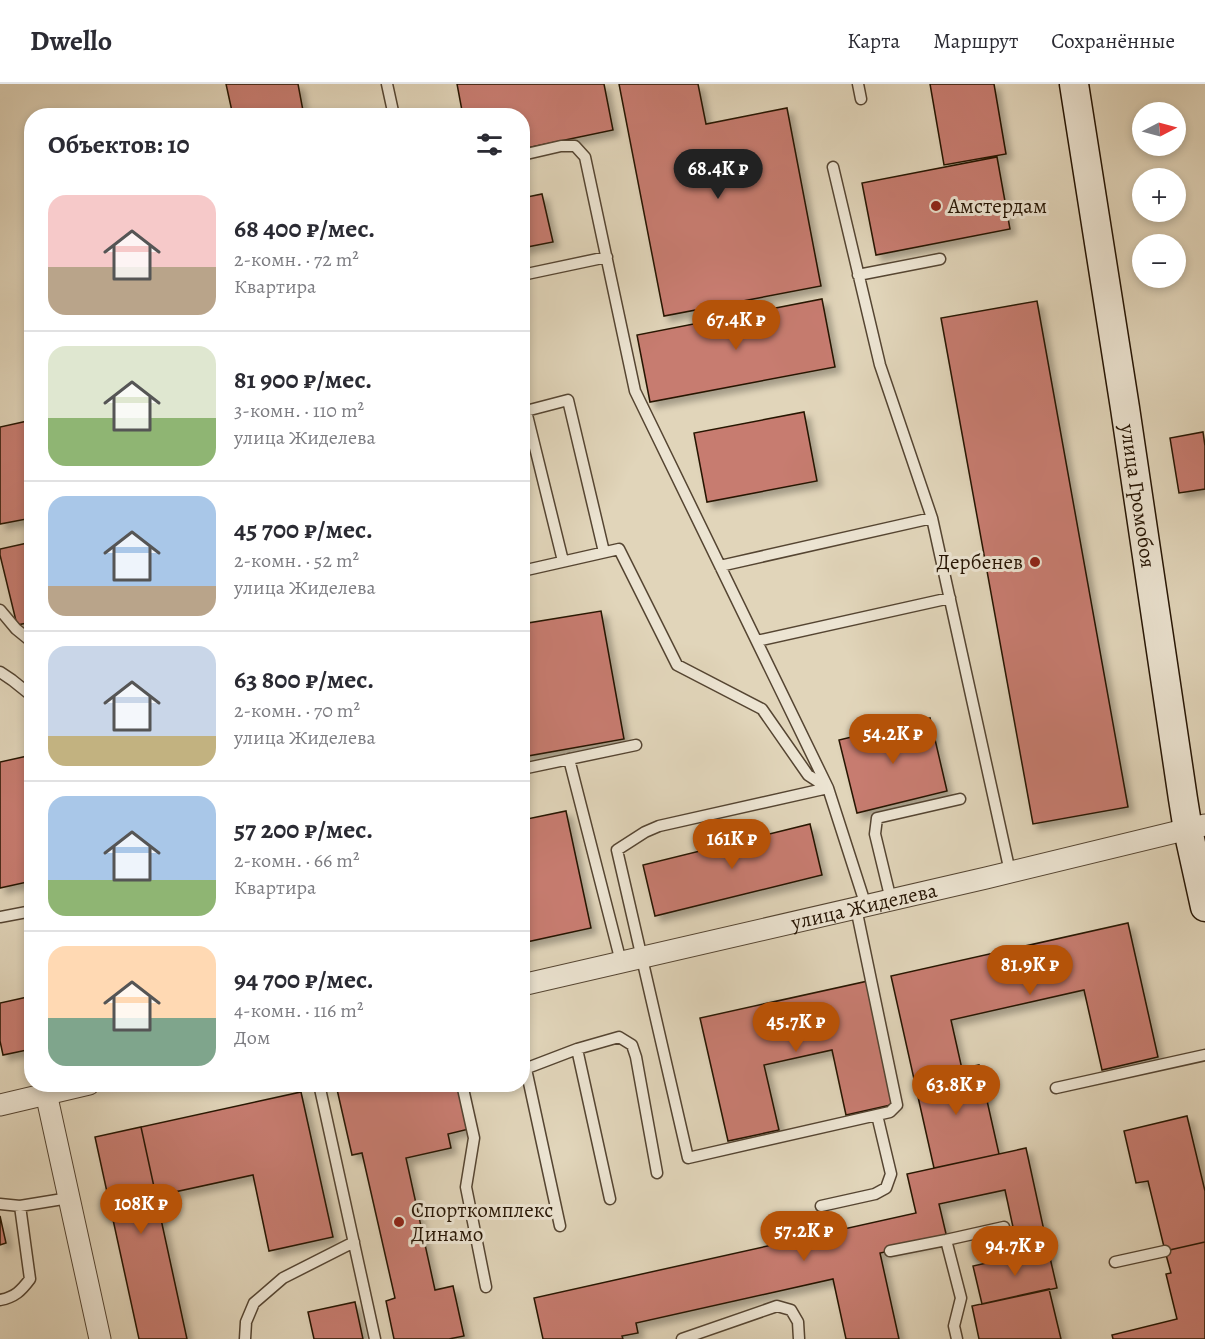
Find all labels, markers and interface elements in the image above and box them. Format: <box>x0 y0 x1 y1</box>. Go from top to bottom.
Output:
text: Dwello <box>30 22 112 60</box>
text: Карта <box>847 27 900 55</box>
text: Маршрут <box>933 27 1018 55</box>
text: Сохранённые <box>1051 27 1175 55</box>
north arrow <box>1132 102 1186 156</box>
map controls <box>1132 102 1186 288</box>
text: Объектов: 10 <box>48 127 190 162</box>
icon: filters <box>473 128 506 161</box>
pin: 68.4K ₽ <box>663 149 773 200</box>
text: 68.4K ₽ <box>688 155 748 182</box>
button: + <box>1132 168 1186 222</box>
place label: Амстердам <box>947 192 1047 220</box>
marker: Амстердам <box>929 199 943 213</box>
text: 68 400 ₽/мес. <box>234 211 375 246</box>
icon: home <box>96 219 168 291</box>
button: − <box>1132 234 1186 288</box>
text: 2-комн. · 72 m² <box>234 246 359 273</box>
text: Квартира <box>234 273 316 300</box>
pin: 67.4K ₽ <box>681 300 791 351</box>
text: 67.4K ₽ <box>706 306 766 333</box>
text: 81 900 ₽/мес. <box>234 362 372 397</box>
icon: home <box>96 370 168 442</box>
text: 3-комн. · 110 m² <box>234 397 364 424</box>
street label: улица Громобоя <box>1113 421 1163 570</box>
text: улица Жиделева <box>234 424 376 451</box>
text: 45 700 ₽/мес. <box>234 512 373 547</box>
icon: home <box>96 520 168 592</box>
text: 2-комн. · 52 m² <box>234 547 359 574</box>
place label: Дербенев <box>937 548 1023 576</box>
marker: Дербенев <box>1028 555 1042 569</box>
text: улица Жиделева <box>234 574 376 601</box>
text: 63 800 ₽/мес. <box>234 662 374 697</box>
icon: home <box>96 670 168 742</box>
text: 2-комн. · 70 m² <box>234 697 360 724</box>
pin: 54.2K ₽ <box>838 714 948 765</box>
text: 54.2K ₽ <box>863 720 923 747</box>
text: улица Жиделева <box>234 724 376 751</box>
text: 57 200 ₽/мес. <box>234 812 373 847</box>
pin: 161K ₽ <box>683 819 781 870</box>
icon: home <box>96 820 168 892</box>
text: 161K ₽ <box>707 825 757 852</box>
text: 2-комн. · 66 m² <box>234 847 359 874</box>
text: Квартира <box>234 874 316 901</box>
street label: улица Жиделева <box>787 876 940 937</box>
pin: 81.9K ₽ <box>975 945 1085 996</box>
text: 81.9K ₽ <box>1001 951 1059 978</box>
text: 94 700 ₽/мес. <box>234 962 374 997</box>
icon: home <box>96 970 168 1042</box>
text: 4-комн. · 116 m² <box>234 997 363 1024</box>
pin: 45.7K ₽ <box>741 1002 851 1053</box>
text: 45.7K ₽ <box>767 1008 825 1035</box>
text: Дом <box>234 1024 270 1051</box>
pin: 63.8K ₽ <box>901 1065 1011 1116</box>
text: 63.8K ₽ <box>926 1071 986 1098</box>
pin: 108K ₽ <box>92 1184 190 1235</box>
text: 108K ₽ <box>114 1190 168 1217</box>
place label: Спорткомплекс Динамо <box>411 1196 553 1248</box>
pin: 57.2K ₽ <box>749 1211 859 1262</box>
marker: Спорткомплекс Динамо <box>392 1215 406 1229</box>
text: 57.2K ₽ <box>774 1217 834 1244</box>
pin: 94.7K ₽ <box>960 1226 1070 1277</box>
text: 94.7K ₽ <box>985 1232 1045 1259</box>

